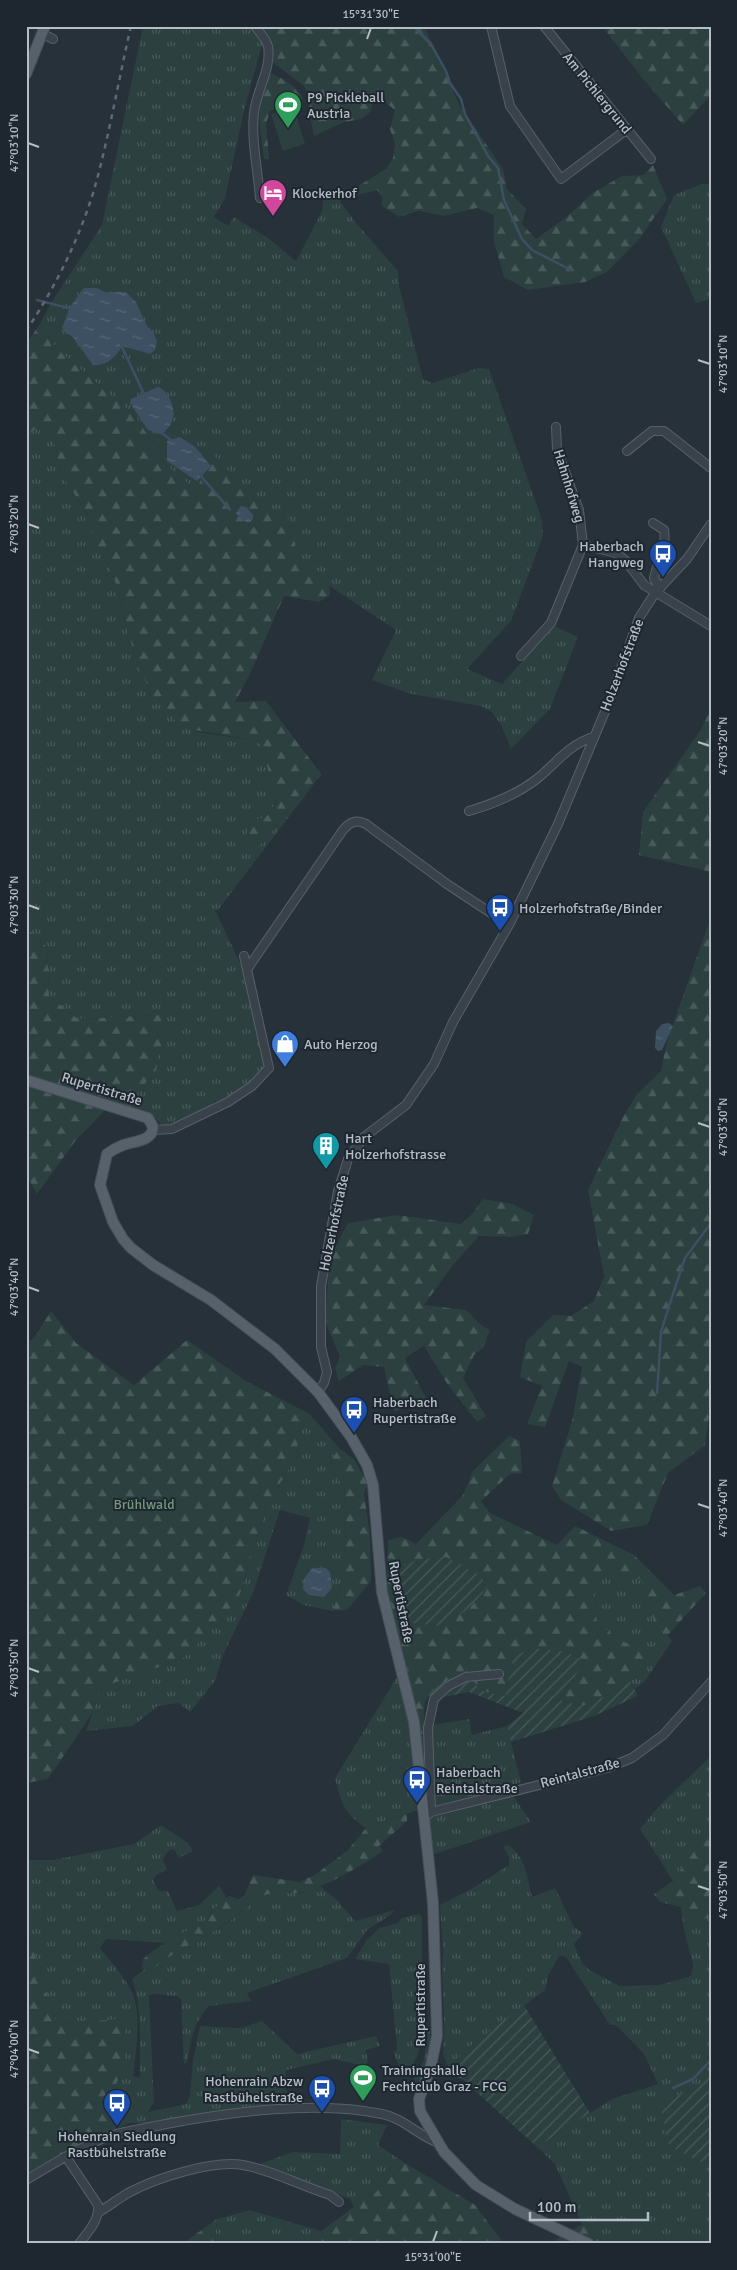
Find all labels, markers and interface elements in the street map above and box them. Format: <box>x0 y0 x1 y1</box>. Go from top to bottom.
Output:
text: 15°31'30"E <box>342 7 400 22</box>
street label: Am Pichlergrund <box>559 49 635 137</box>
place label: P9 Pickleball Austria <box>307 89 384 122</box>
sports icon: P9 Pickleball Austria <box>273 90 303 129</box>
text: 47°03'10"N <box>7 114 22 172</box>
hotel icon: Klockerhof <box>258 178 288 217</box>
place label: Klockerhof <box>292 185 358 202</box>
text: 47°03'10"N <box>716 335 731 393</box>
street label: Hahnhofweg <box>550 447 588 525</box>
text: 47°03'20"N <box>7 495 22 553</box>
place label: Haberbach Hangweg <box>579 538 644 571</box>
bus stop icon: Haberbach Hangweg <box>648 539 678 578</box>
street label: Holzerhofstraße <box>597 616 647 714</box>
text: 47°03'20"N <box>716 717 731 775</box>
text: 47°03'30"N <box>7 876 22 934</box>
bus stop icon: Holzerhofstraße/Binder <box>485 893 515 932</box>
place label: Holzerhofstraße/Binder <box>519 900 663 917</box>
shop icon: Auto Herzog <box>270 1029 300 1068</box>
place label: Auto Herzog <box>304 1036 378 1053</box>
street label: Rupertistraße <box>60 1069 144 1109</box>
text: 47°03'30"N <box>716 1098 731 1156</box>
place label: Hart Holzerhofstrasse <box>345 1130 446 1163</box>
building icon: Hart Holzerhofstrasse <box>311 1131 341 1170</box>
street label: Holzerhofstraße <box>316 1173 352 1273</box>
text: 47°03'40"N <box>7 1258 22 1316</box>
place label: Haberbach Rupertistraße <box>373 1394 456 1427</box>
bus stop icon: Haberbach Rupertistraße <box>339 1395 369 1434</box>
text: 47°03'40"N <box>716 1479 731 1537</box>
park label: Brühlwald <box>113 1496 175 1513</box>
street label: Rupertistraße <box>385 1559 417 1645</box>
text: 47°03'50"N <box>7 1639 22 1697</box>
street label: Reintalstraße <box>538 1754 622 1792</box>
place label: Haberbach Reintalstraße <box>436 1764 518 1797</box>
bus stop icon: Haberbach Reintalstraße <box>402 1765 432 1804</box>
text: 47°03'50"N <box>716 1861 731 1919</box>
street label: Rupertistraße <box>412 1963 429 2047</box>
text: 47°04'00"N <box>7 2020 22 2078</box>
place label: Trainingshalle Fechtclub Graz - FCG <box>382 2062 507 2095</box>
sports icon: Trainingshalle Fechtclub Graz - FCG <box>348 2063 378 2102</box>
place label: Hohenrain Abzw Rastbühelstraße <box>204 2073 303 2106</box>
bus stop icon: Hohenrain Abzw Rastbühelstraße <box>307 2074 337 2113</box>
bus stop icon: Hohenrain Siedlung Rastbühelstraße <box>102 2088 132 2127</box>
place label: Hohenrain Siedlung Rastbühelstraße <box>58 2128 176 2161</box>
scale bar <box>530 2190 647 2222</box>
text: 100 m <box>537 2198 577 2216</box>
text: 15°31'00"E <box>404 2250 462 2265</box>

